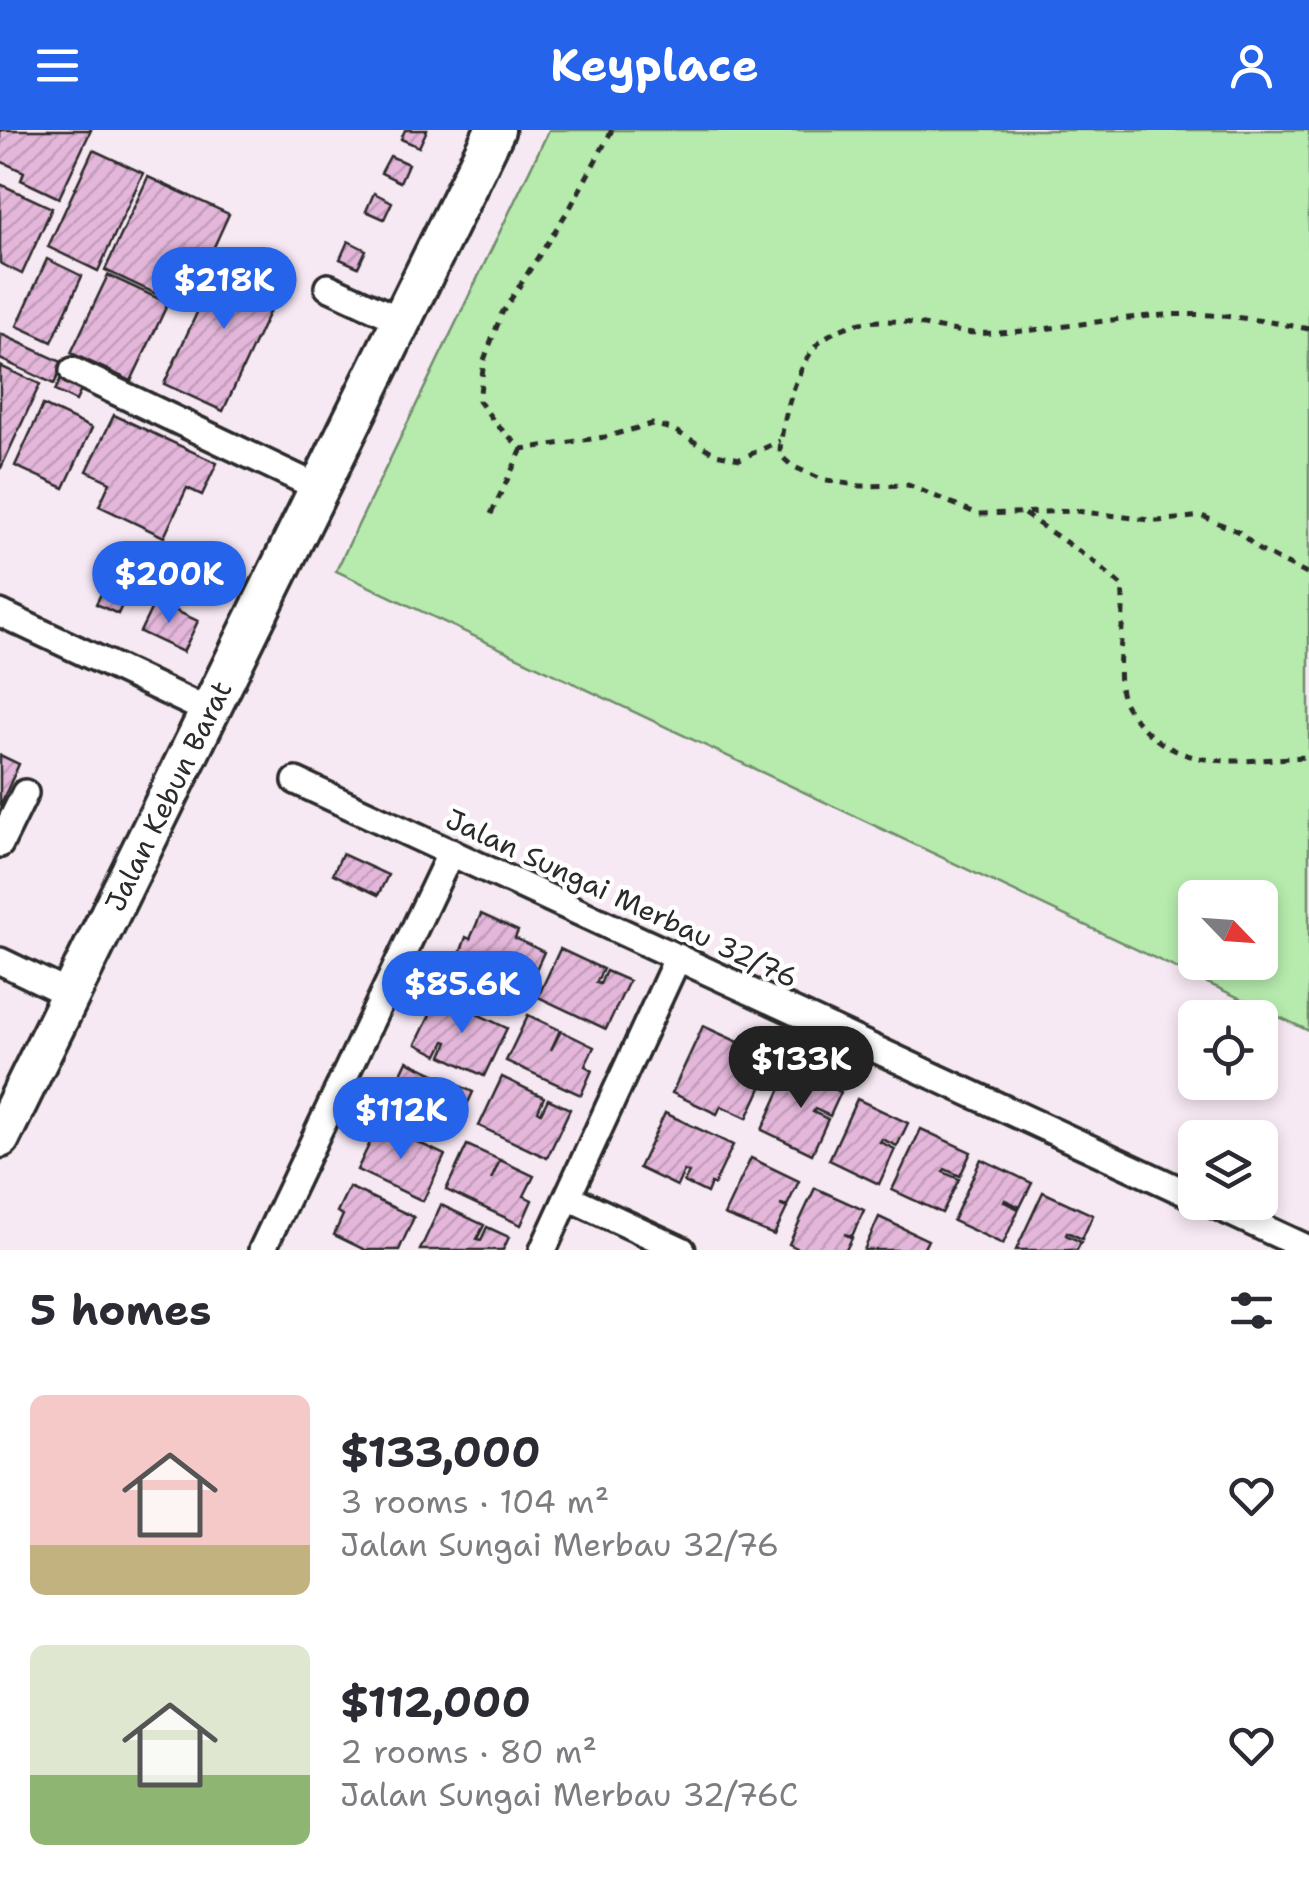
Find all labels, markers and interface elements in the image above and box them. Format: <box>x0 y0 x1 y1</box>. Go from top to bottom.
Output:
text: Keyplace <box>550 35 759 95</box>
icon: menu <box>30 38 85 93</box>
icon: person <box>1224 38 1279 93</box>
pin: $218K <box>154 247 294 332</box>
text: $218K <box>174 258 274 301</box>
pin: $200K <box>99 541 239 626</box>
text: $200K <box>114 552 224 595</box>
street label: Jalan Kebun Barat <box>96 674 240 918</box>
street label: Jalan Sungai Merbau 32/76 <box>440 800 804 996</box>
north arrow <box>1178 880 1278 980</box>
map controls <box>1178 880 1278 1220</box>
pin: $85.6K <box>381 951 543 1036</box>
text: $85.6K <box>404 962 520 1005</box>
button: locate <box>1178 1000 1278 1100</box>
pin: $133K <box>731 1026 871 1111</box>
text: $133K <box>751 1037 851 1080</box>
pin: $112K <box>331 1077 471 1162</box>
text: $112K <box>355 1088 447 1131</box>
button: layers <box>1178 1120 1278 1220</box>
text: 5 homes <box>30 1282 211 1338</box>
icon: filters <box>1224 1283 1279 1338</box>
text: $133,000 <box>340 1424 541 1480</box>
icon: home <box>110 1435 230 1555</box>
icon: heart <box>1224 1468 1279 1523</box>
text: 3 rooms · 104 m² <box>340 1480 609 1523</box>
text: Jalan Sungai Merbau 32/76 <box>340 1523 779 1566</box>
text: $112,000 <box>340 1674 531 1730</box>
icon: home <box>110 1685 230 1805</box>
icon: heart <box>1224 1718 1279 1773</box>
text: 2 rooms · 80 m² <box>340 1730 597 1773</box>
text: Jalan Sungai Merbau 32/76C <box>340 1773 798 1816</box>

